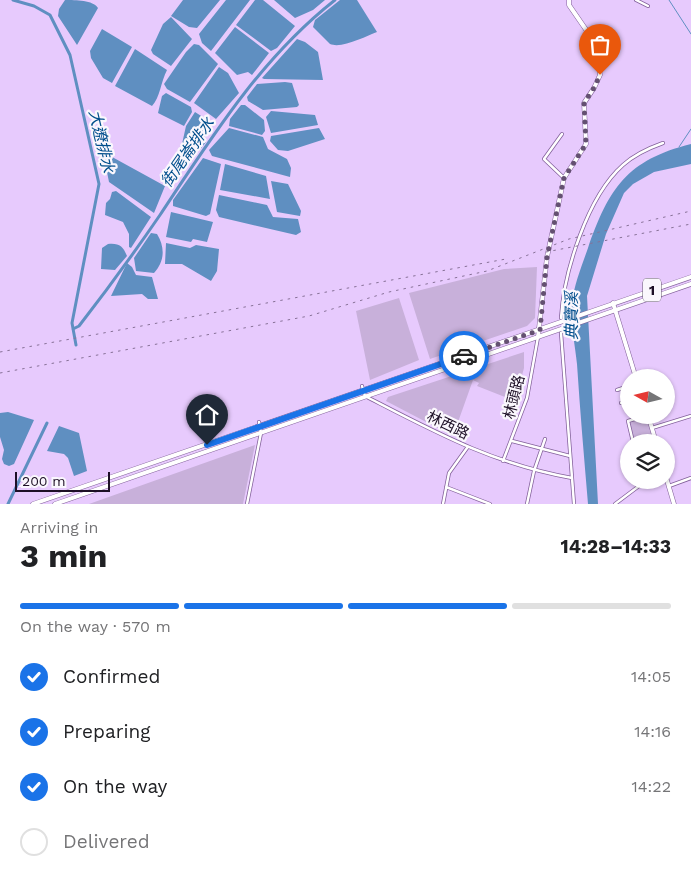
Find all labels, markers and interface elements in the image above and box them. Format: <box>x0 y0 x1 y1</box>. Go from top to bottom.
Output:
pin <box>579 24 621 75</box>
icon: bag <box>586 31 614 59</box>
water label: 大遼排水 <box>85 108 118 175</box>
water label: 街尾崙排水 <box>157 113 219 191</box>
road number: 1 <box>643 278 661 302</box>
water label: 典寶溪 <box>562 290 581 340</box>
courier <box>439 331 489 381</box>
icon: car <box>450 342 478 370</box>
north arrow <box>620 369 675 424</box>
map controls <box>620 369 675 489</box>
street label: 林頭路 <box>500 373 528 421</box>
pin <box>186 394 228 445</box>
icon: home <box>193 401 221 429</box>
street label: 林西路 <box>424 407 472 443</box>
button: layers <box>620 434 675 489</box>
scale bar <box>15 469 110 492</box>
text: 200 m <box>22 473 66 489</box>
text: Arriving in <box>20 518 98 537</box>
text: 14:28–14:33 <box>560 535 671 558</box>
text: 3 min <box>20 537 107 575</box>
text: On the way · 570 m <box>20 617 171 636</box>
icon: check <box>20 663 48 691</box>
text: Confirmed <box>63 665 160 688</box>
text: 14:05 <box>631 667 671 686</box>
icon: check <box>20 718 48 746</box>
text: Preparing <box>63 720 150 743</box>
text: 14:16 <box>634 722 671 741</box>
icon: check <box>20 773 48 801</box>
text: On the way <box>63 775 167 798</box>
text: 14:22 <box>632 777 671 796</box>
text: Delivered <box>63 830 150 853</box>

